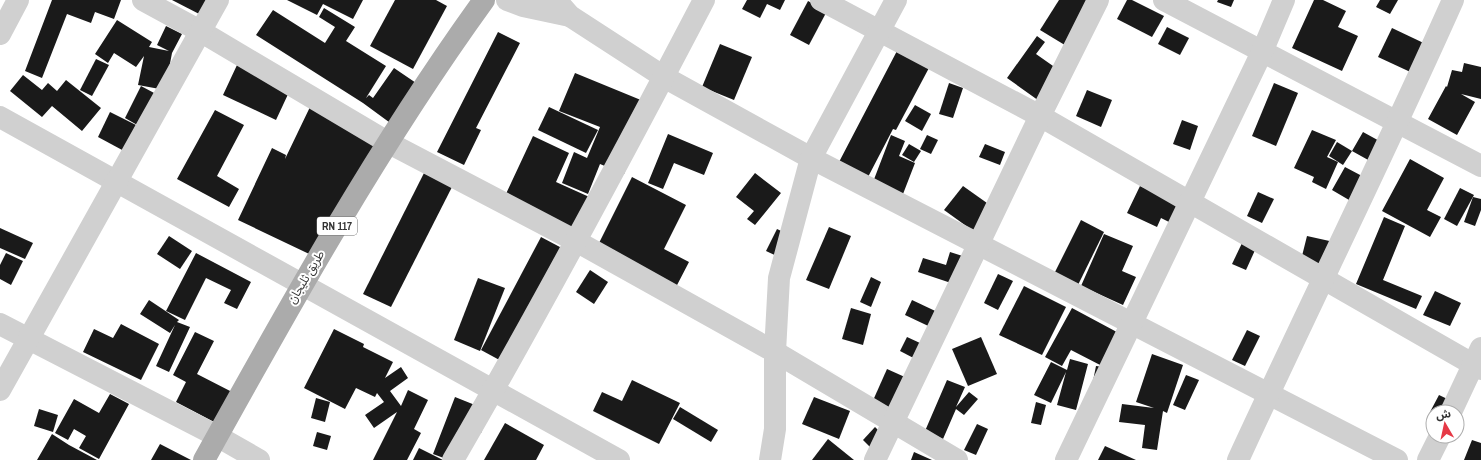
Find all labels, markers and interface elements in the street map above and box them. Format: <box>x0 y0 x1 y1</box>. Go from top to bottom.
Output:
road number: RN 117 <box>317 217 357 235</box>
street label: طريق ثليجان <box>284 247 328 307</box>
north arrow <box>1425 404 1465 444</box>
text: ش <box>1435 406 1452 422</box>

